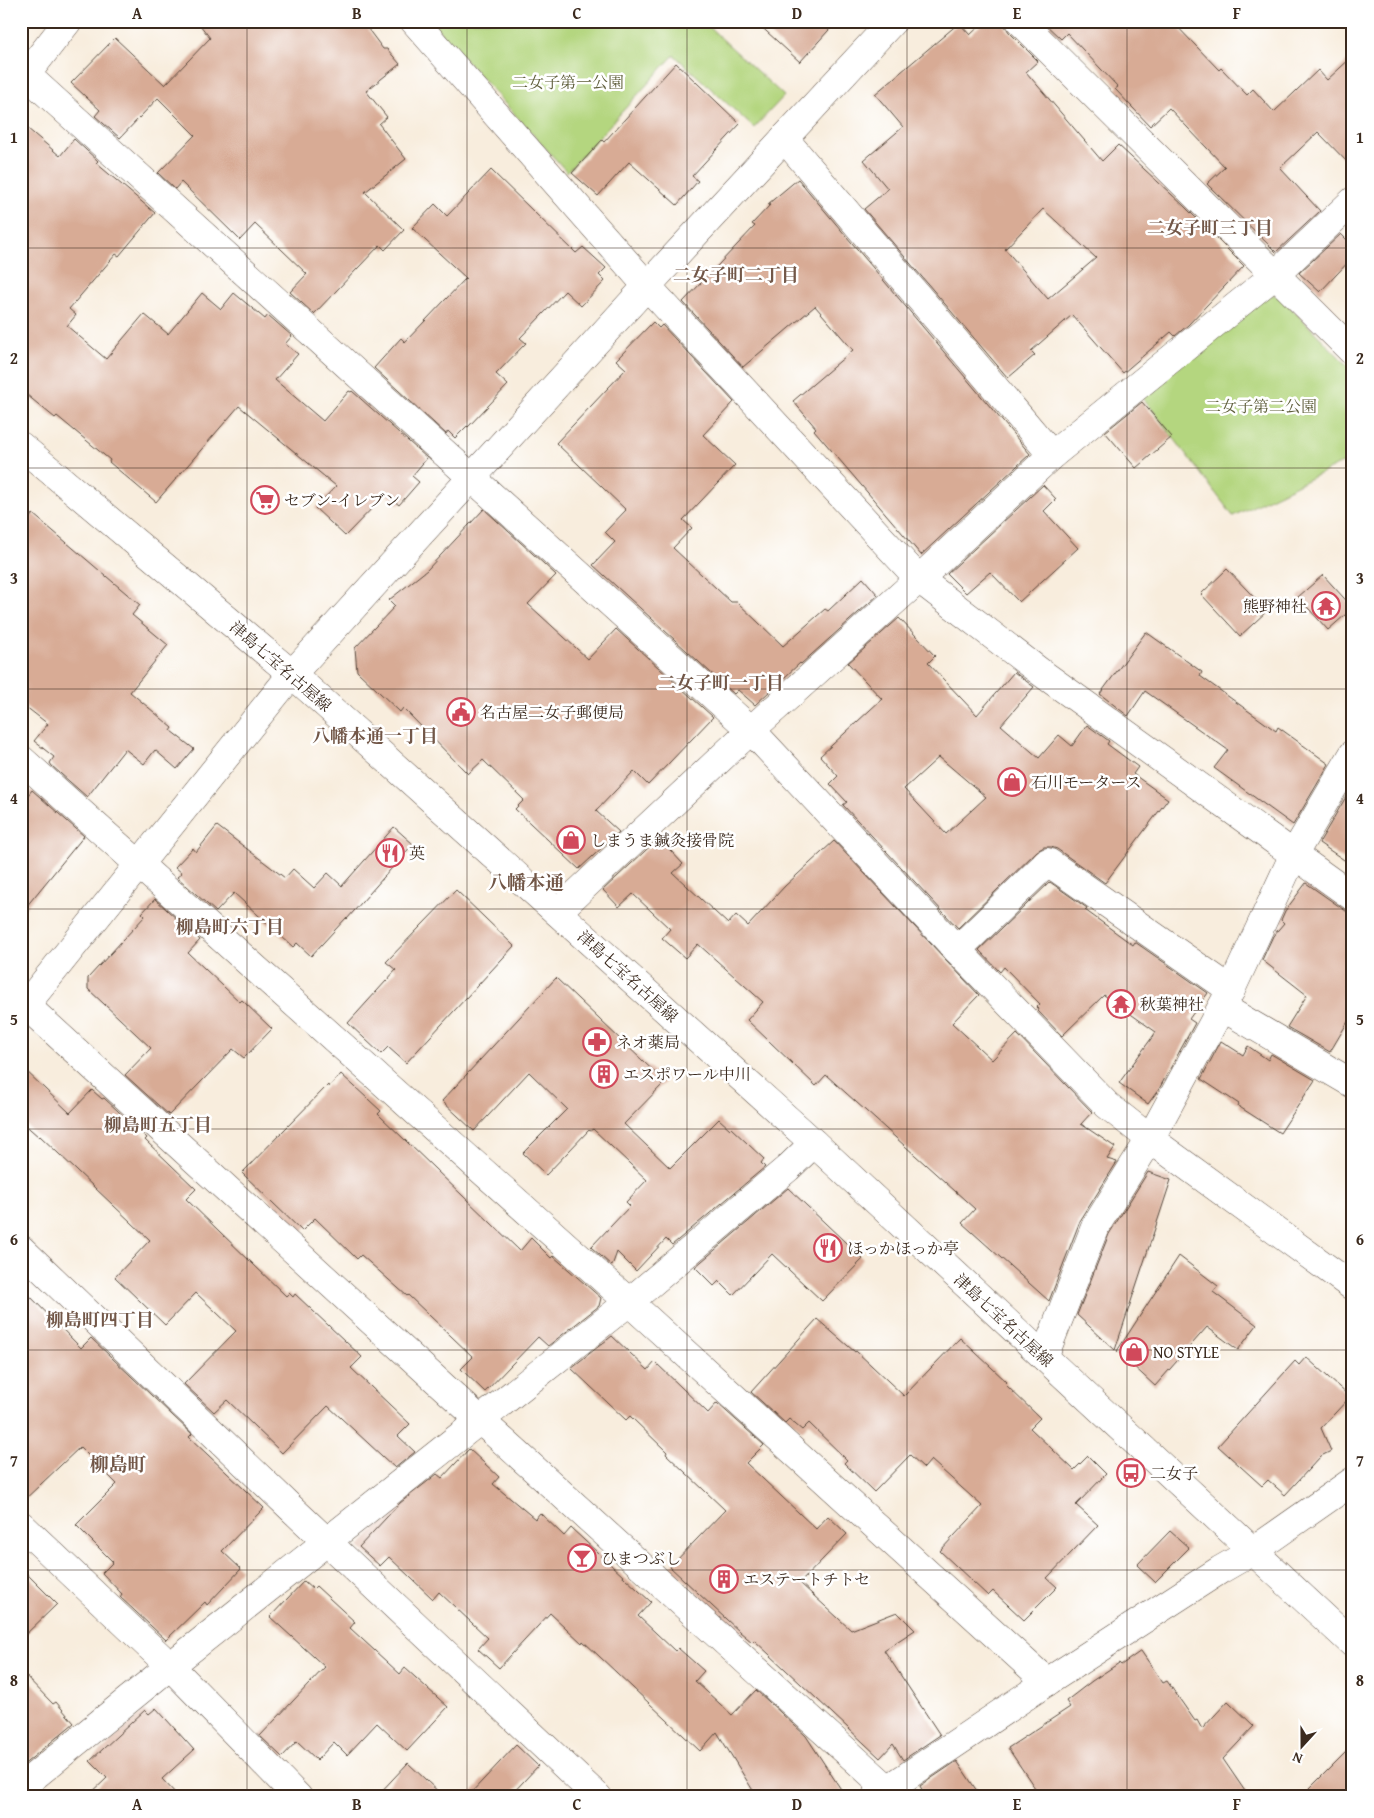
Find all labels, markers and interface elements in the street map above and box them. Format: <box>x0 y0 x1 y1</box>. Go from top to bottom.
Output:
text: A <box>132 1 143 25</box>
text: B <box>352 1 362 25</box>
text: C <box>572 1 582 25</box>
text: D <box>792 1 802 25</box>
text: E <box>1013 1 1022 25</box>
text: F <box>1233 1 1241 25</box>
park label: 二女子第一公園 <box>512 70 624 94</box>
text: 1 <box>10 125 18 149</box>
text: 1 <box>1356 125 1364 149</box>
district label: 二女子町三丁目 <box>1147 214 1273 241</box>
district label: 二女子町二丁目 <box>673 261 799 288</box>
text: 2 <box>10 346 18 370</box>
text: 2 <box>1356 346 1364 370</box>
park label: 二女子第二公園 <box>1205 394 1317 418</box>
supermarket icon: セブン-イレブン <box>250 485 280 515</box>
place label: セブン-イレブン <box>284 488 400 512</box>
text: 3 <box>10 566 18 590</box>
text: 3 <box>1356 566 1364 590</box>
temple icon: 熊野神社 <box>1311 591 1341 621</box>
place label: 熊野神社 <box>1243 594 1307 618</box>
street label: 津島七宝名古屋線 <box>225 615 337 717</box>
district label: 二女子町一丁目 <box>658 669 784 696</box>
public building icon: 名古屋二女子郵便局 <box>446 697 476 727</box>
place label: 名古屋二女子郵便局 <box>480 700 624 724</box>
district label: 八幡本通一丁目 <box>312 722 438 749</box>
shop icon: 石川モータース <box>997 767 1027 797</box>
place label: 石川モータース <box>1031 770 1142 794</box>
text: 4 <box>10 786 18 810</box>
text: 4 <box>1356 786 1364 810</box>
shop icon: しまうま鍼灸接骨院 <box>556 825 586 855</box>
place label: しまうま鍼灸接骨院 <box>590 828 734 852</box>
restaurant icon: 英 <box>375 838 405 868</box>
place label: 英 <box>409 841 425 865</box>
district label: 八幡本通 <box>488 868 564 896</box>
district label: 柳島町六丁目 <box>176 913 284 940</box>
street label: 津島七宝名古屋線 <box>572 924 684 1028</box>
temple icon: 秋葉神社 <box>1106 989 1136 1019</box>
place label: 秋葉神社 <box>1140 992 1204 1016</box>
text: 5 <box>10 1007 18 1031</box>
text: 5 <box>1356 1007 1364 1031</box>
pharmacy icon: ネオ薬局 <box>582 1027 612 1057</box>
place label: ネオ薬局 <box>616 1030 680 1054</box>
building icon: エスポワール中川 <box>589 1059 619 1089</box>
place label: エスポワール中川 <box>623 1062 751 1086</box>
district label: 柳島町五丁目 <box>104 1111 212 1138</box>
text: 6 <box>10 1227 18 1251</box>
text: 6 <box>1356 1227 1364 1251</box>
restaurant icon: ほっかほっか亭 <box>813 1233 843 1263</box>
place label: ほっかほっか亭 <box>847 1236 959 1260</box>
street label: 津島七宝名古屋線 <box>949 1268 1059 1372</box>
district label: 柳島町四丁目 <box>46 1306 154 1333</box>
shop icon: NO STYLE <box>1119 1337 1149 1367</box>
place label: NO STYLE <box>1153 1340 1219 1364</box>
text: 7 <box>10 1448 18 1472</box>
text: 7 <box>1356 1448 1364 1472</box>
district label: 柳島町 <box>89 1450 147 1478</box>
bus stop icon: 二女子 <box>1116 1458 1146 1488</box>
place label: 二女子 <box>1150 1461 1198 1485</box>
bar icon: ひまつぶし <box>567 1543 597 1573</box>
place label: ひまつぶし <box>601 1546 681 1570</box>
building icon: エステートチトセ <box>709 1564 739 1594</box>
place label: エステートチトセ <box>743 1567 870 1591</box>
text: 8 <box>10 1668 18 1692</box>
text: 8 <box>1356 1668 1364 1692</box>
north arrow <box>1276 1720 1326 1770</box>
text: N <box>1289 1747 1305 1769</box>
text: A <box>132 1792 143 1816</box>
text: B <box>352 1792 362 1816</box>
text: C <box>572 1792 582 1816</box>
text: D <box>792 1792 802 1816</box>
text: E <box>1013 1792 1022 1816</box>
text: F <box>1233 1792 1241 1816</box>

